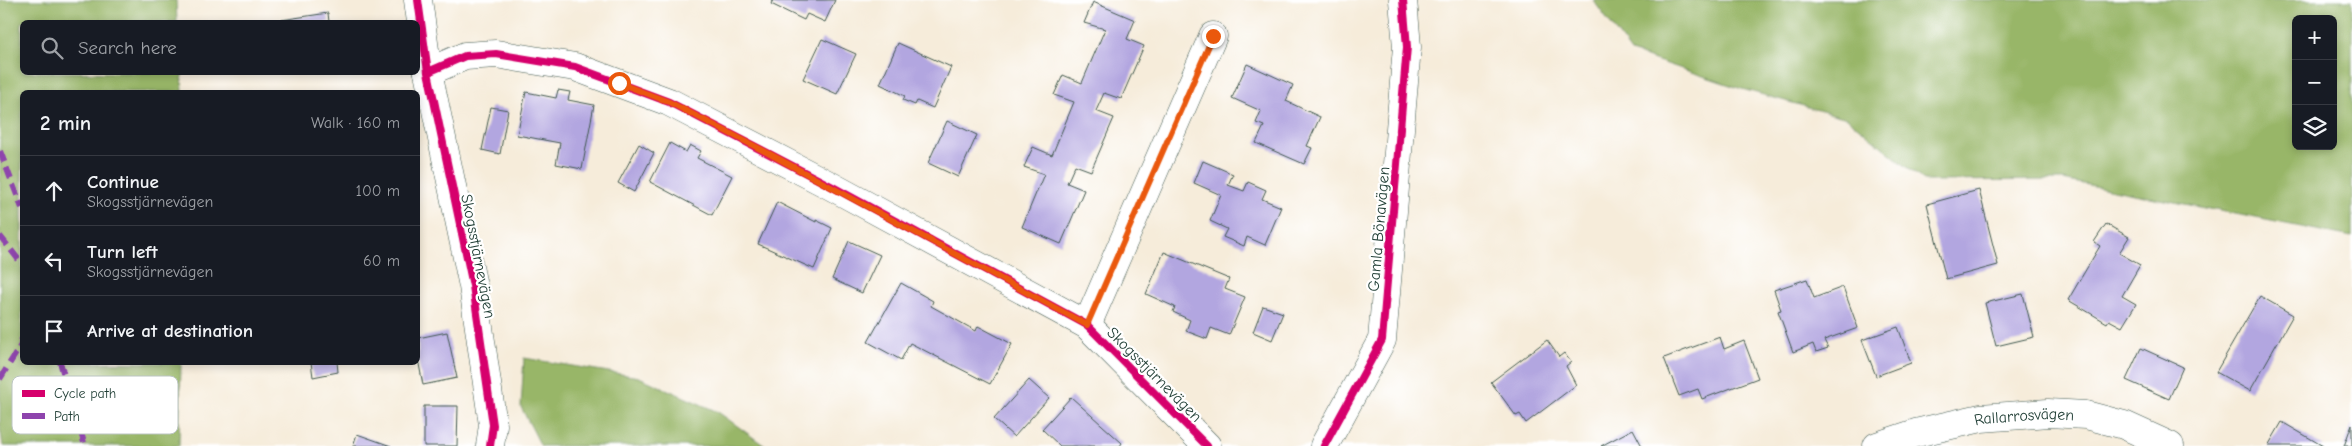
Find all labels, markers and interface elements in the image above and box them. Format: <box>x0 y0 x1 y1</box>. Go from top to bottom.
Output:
map controls <box>2292 15 2337 150</box>
button: + <box>2292 15 2337 60</box>
search box <box>20 20 420 75</box>
route end <box>1202 25 1225 48</box>
icon: search <box>38 34 66 62</box>
text: Search here <box>78 37 177 59</box>
button: − <box>2292 60 2337 105</box>
route start <box>608 72 631 95</box>
button: layers <box>2292 105 2337 150</box>
text: 2 min <box>40 111 91 135</box>
text: Walk · 160 m <box>311 114 400 132</box>
street label: Gamla Bönavägen <box>1365 166 1393 292</box>
text: Continue <box>87 171 159 193</box>
icon: ahead <box>40 177 68 205</box>
text: 100 m <box>356 182 400 200</box>
street label: Skogsstjärnevägen <box>457 192 499 320</box>
text: Skogsstjärnevägen <box>87 193 213 211</box>
text: Turn left <box>87 241 158 263</box>
icon: left <box>40 247 68 275</box>
text: 60 m <box>363 252 400 270</box>
text: Skogsstjärnevägen <box>87 263 213 281</box>
icon: arrive <box>40 317 68 345</box>
text: Arrive at destination <box>87 320 253 342</box>
street label: Skogsstjärnevägen <box>1103 324 1205 426</box>
legend <box>12 376 178 434</box>
text: Cycle path <box>54 385 116 402</box>
street label: Rallarrosvägen <box>1972 405 2075 429</box>
text: Path <box>54 408 80 425</box>

